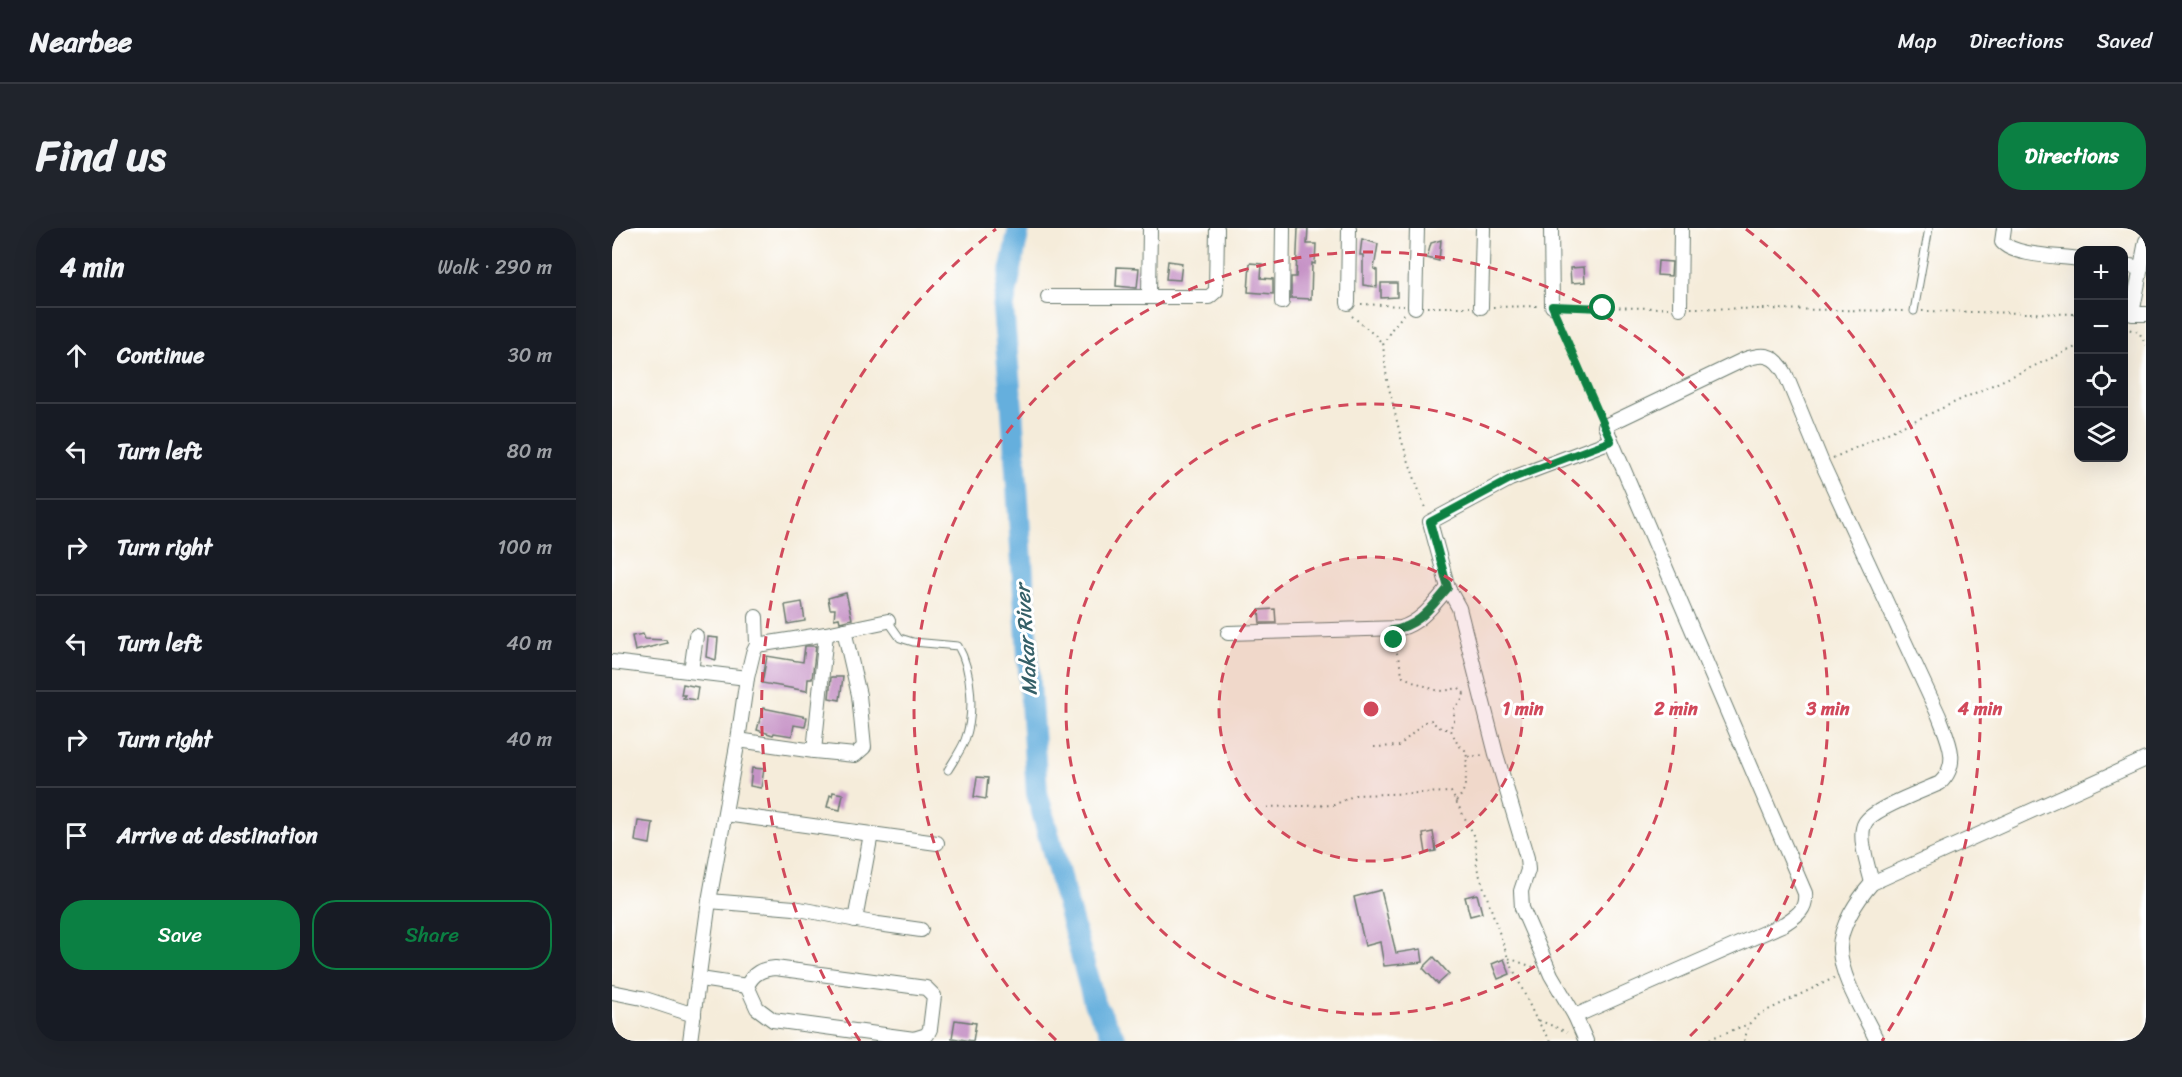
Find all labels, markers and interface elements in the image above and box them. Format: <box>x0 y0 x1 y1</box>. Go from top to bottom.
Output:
text: Nearbee <box>30 17 132 66</box>
text: Map <box>1898 22 1936 60</box>
text: Directions <box>1969 22 2064 60</box>
text: Saved <box>2097 22 2152 60</box>
text: Find us <box>36 119 166 193</box>
button: Directions <box>1998 122 2146 190</box>
text: 4 min <box>60 244 124 290</box>
map controls <box>2074 246 2128 462</box>
button: + <box>2074 246 2128 300</box>
text: Walk · 290 m <box>437 250 552 285</box>
route start <box>1589 294 1615 320</box>
button: − <box>2074 300 2128 354</box>
text: Continue <box>117 336 205 375</box>
text: 30 m <box>508 338 552 373</box>
icon: ahead <box>60 339 93 372</box>
button: locate <box>2074 354 2128 408</box>
button: layers <box>2074 408 2128 462</box>
text: Turn left <box>117 432 202 471</box>
text: 80 m <box>507 434 552 469</box>
icon: left <box>60 435 93 468</box>
text: Turn right <box>117 528 212 567</box>
text: 100 m <box>498 530 552 565</box>
icon: right <box>60 531 93 564</box>
water label: Makar River <box>1003 579 1049 697</box>
text: Turn left <box>117 624 202 663</box>
text: 40 m <box>506 626 552 661</box>
route end <box>1380 626 1406 652</box>
icon: left <box>60 627 93 660</box>
text: 1 min <box>1503 693 1544 725</box>
text: 2 min <box>1653 693 1698 725</box>
text: 3 min <box>1805 693 1850 725</box>
text: 4 min <box>1957 693 2003 725</box>
centre of rings <box>1361 699 1381 719</box>
text: Turn right <box>117 720 212 759</box>
text: 40 m <box>506 722 552 757</box>
icon: right <box>60 723 93 756</box>
text: Arrive at destination <box>117 816 318 855</box>
icon: arrive <box>60 819 93 852</box>
button: Save <box>60 900 300 970</box>
button: Share <box>312 900 552 970</box>

